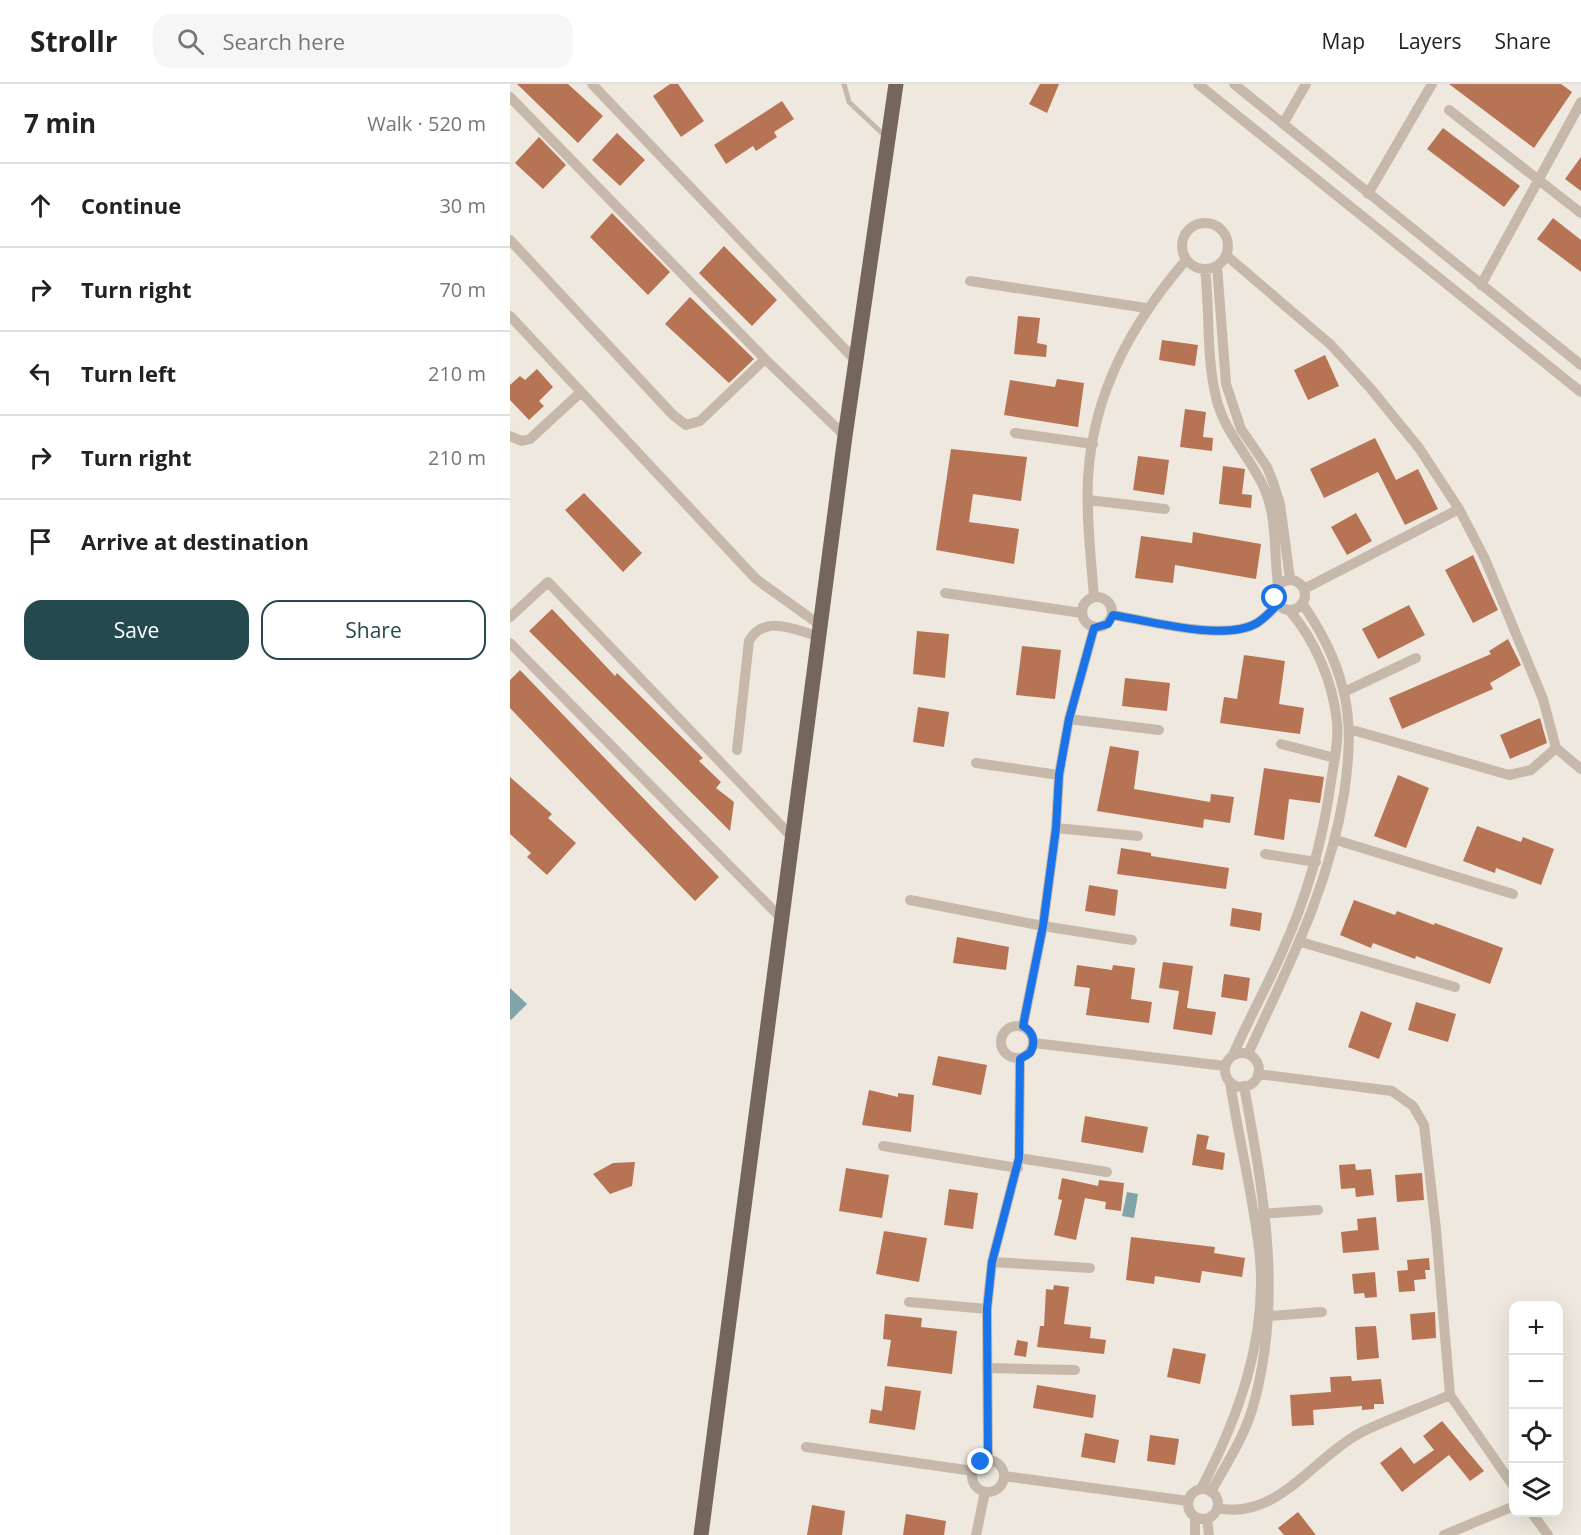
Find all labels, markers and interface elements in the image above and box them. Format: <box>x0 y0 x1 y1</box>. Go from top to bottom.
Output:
search box <box>153 14 573 68</box>
text: Strollr <box>30 22 117 60</box>
icon: search <box>174 25 207 58</box>
text: Search here <box>222 26 345 56</box>
text: Map <box>1322 27 1365 55</box>
text: Layers <box>1398 27 1462 55</box>
text: Share <box>1495 27 1551 55</box>
text: 7 min <box>24 105 96 141</box>
text: Walk · 520 m <box>367 110 486 137</box>
icon: ahead <box>24 189 57 222</box>
text: Continue <box>81 190 181 220</box>
text: 30 m <box>439 192 486 219</box>
icon: right <box>24 273 57 306</box>
text: Turn right <box>81 274 192 304</box>
text: 70 m <box>439 276 486 303</box>
icon: left <box>24 357 57 390</box>
text: Turn left <box>81 358 176 388</box>
text: 210 m <box>428 360 486 387</box>
icon: right <box>24 441 57 474</box>
text: Turn right <box>81 442 192 472</box>
text: 210 m <box>428 444 486 471</box>
icon: arrive <box>24 525 57 558</box>
text: Arrive at destination <box>81 526 309 556</box>
route start <box>1261 584 1287 610</box>
button: Save <box>24 600 249 660</box>
button: Share <box>261 600 486 660</box>
map controls <box>1509 1301 1563 1517</box>
button: + <box>1509 1301 1563 1355</box>
button: − <box>1509 1355 1563 1409</box>
button: locate <box>1509 1409 1563 1463</box>
route end <box>967 1448 993 1474</box>
button: layers <box>1509 1463 1563 1517</box>

